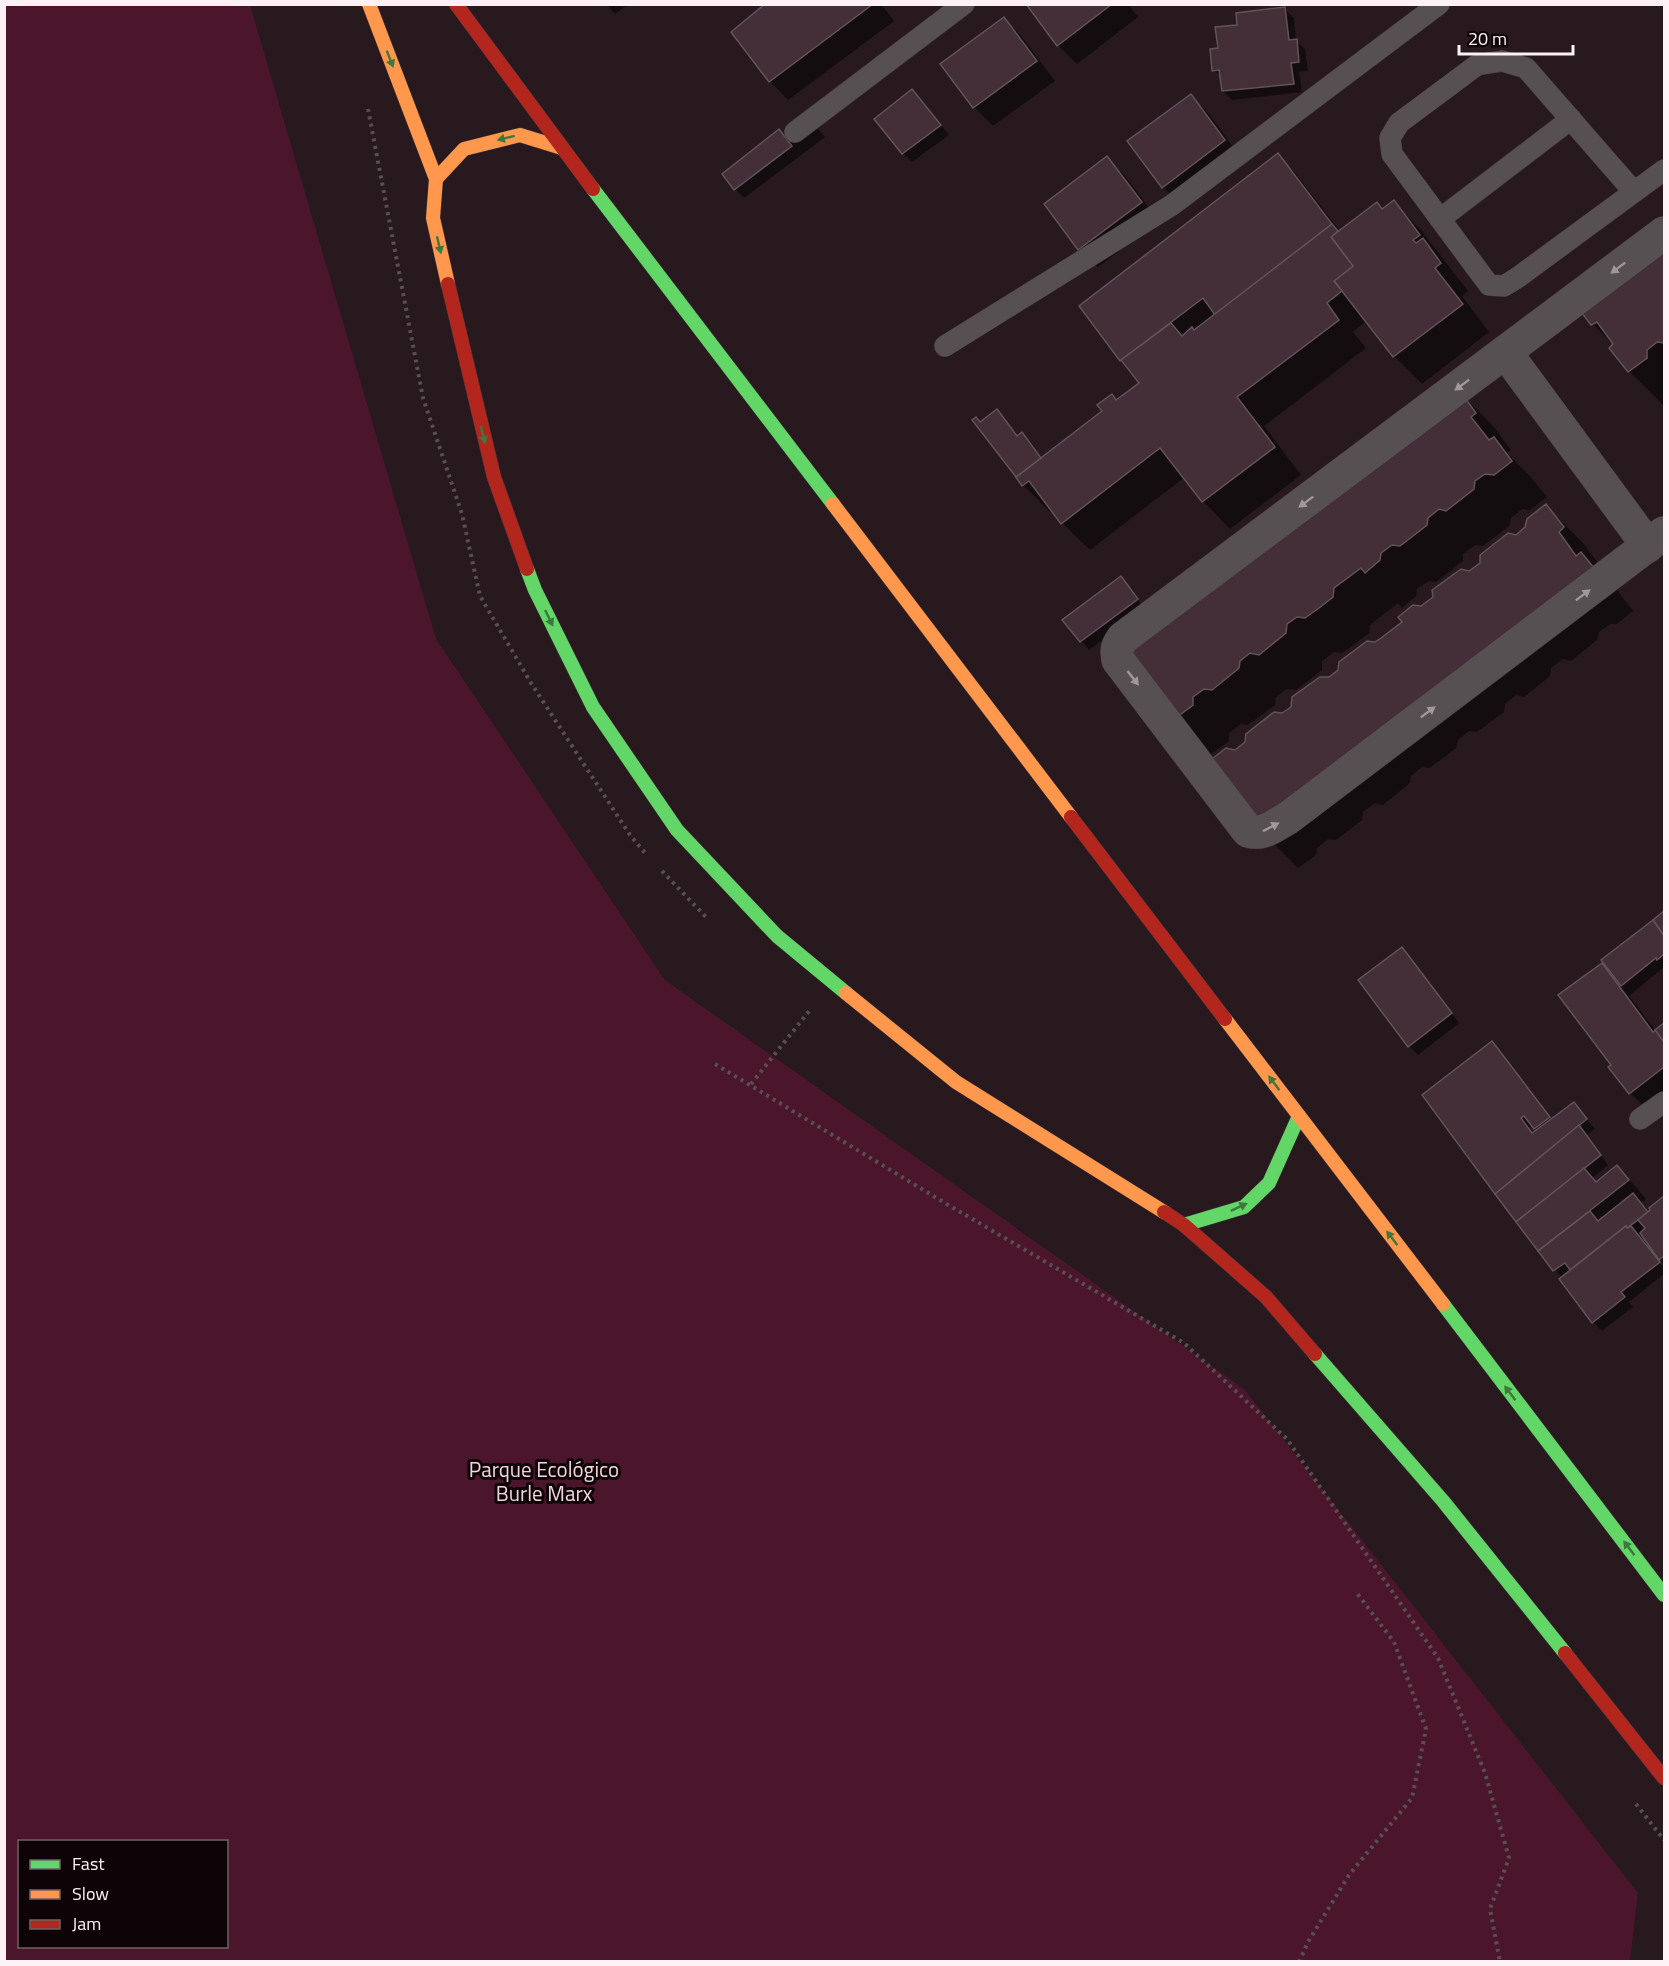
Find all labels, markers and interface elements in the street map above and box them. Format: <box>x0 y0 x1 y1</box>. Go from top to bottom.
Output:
scale bar <box>1459 18 1573 56</box>
text: 20 m <box>1468 25 1507 52</box>
one-way arrow <box>386 50 395 68</box>
one-way arrow <box>497 134 515 144</box>
one-way arrow <box>434 236 444 254</box>
one-way arrow <box>1610 262 1626 274</box>
one-way arrow <box>1454 379 1470 392</box>
one-way arrow <box>479 425 489 444</box>
one-way arrow <box>1298 496 1314 508</box>
one-way arrow <box>1576 589 1591 601</box>
one-way arrow <box>543 609 553 627</box>
one-way arrow <box>1126 671 1138 686</box>
one-way arrow <box>1420 707 1435 719</box>
one-way arrow <box>1262 823 1279 832</box>
one-way arrow <box>1268 1076 1280 1091</box>
one-way arrow <box>1230 1202 1248 1212</box>
one-way arrow <box>1386 1231 1398 1247</box>
one-way arrow <box>1505 1386 1517 1401</box>
park label: Parque Ecológico Burle Marx <box>469 1453 619 1509</box>
one-way arrow <box>1623 1540 1635 1556</box>
legend <box>18 1840 228 1948</box>
text: Fast <box>72 1850 105 1877</box>
text: Slow <box>72 1880 109 1907</box>
text: Jam <box>72 1910 101 1937</box>

